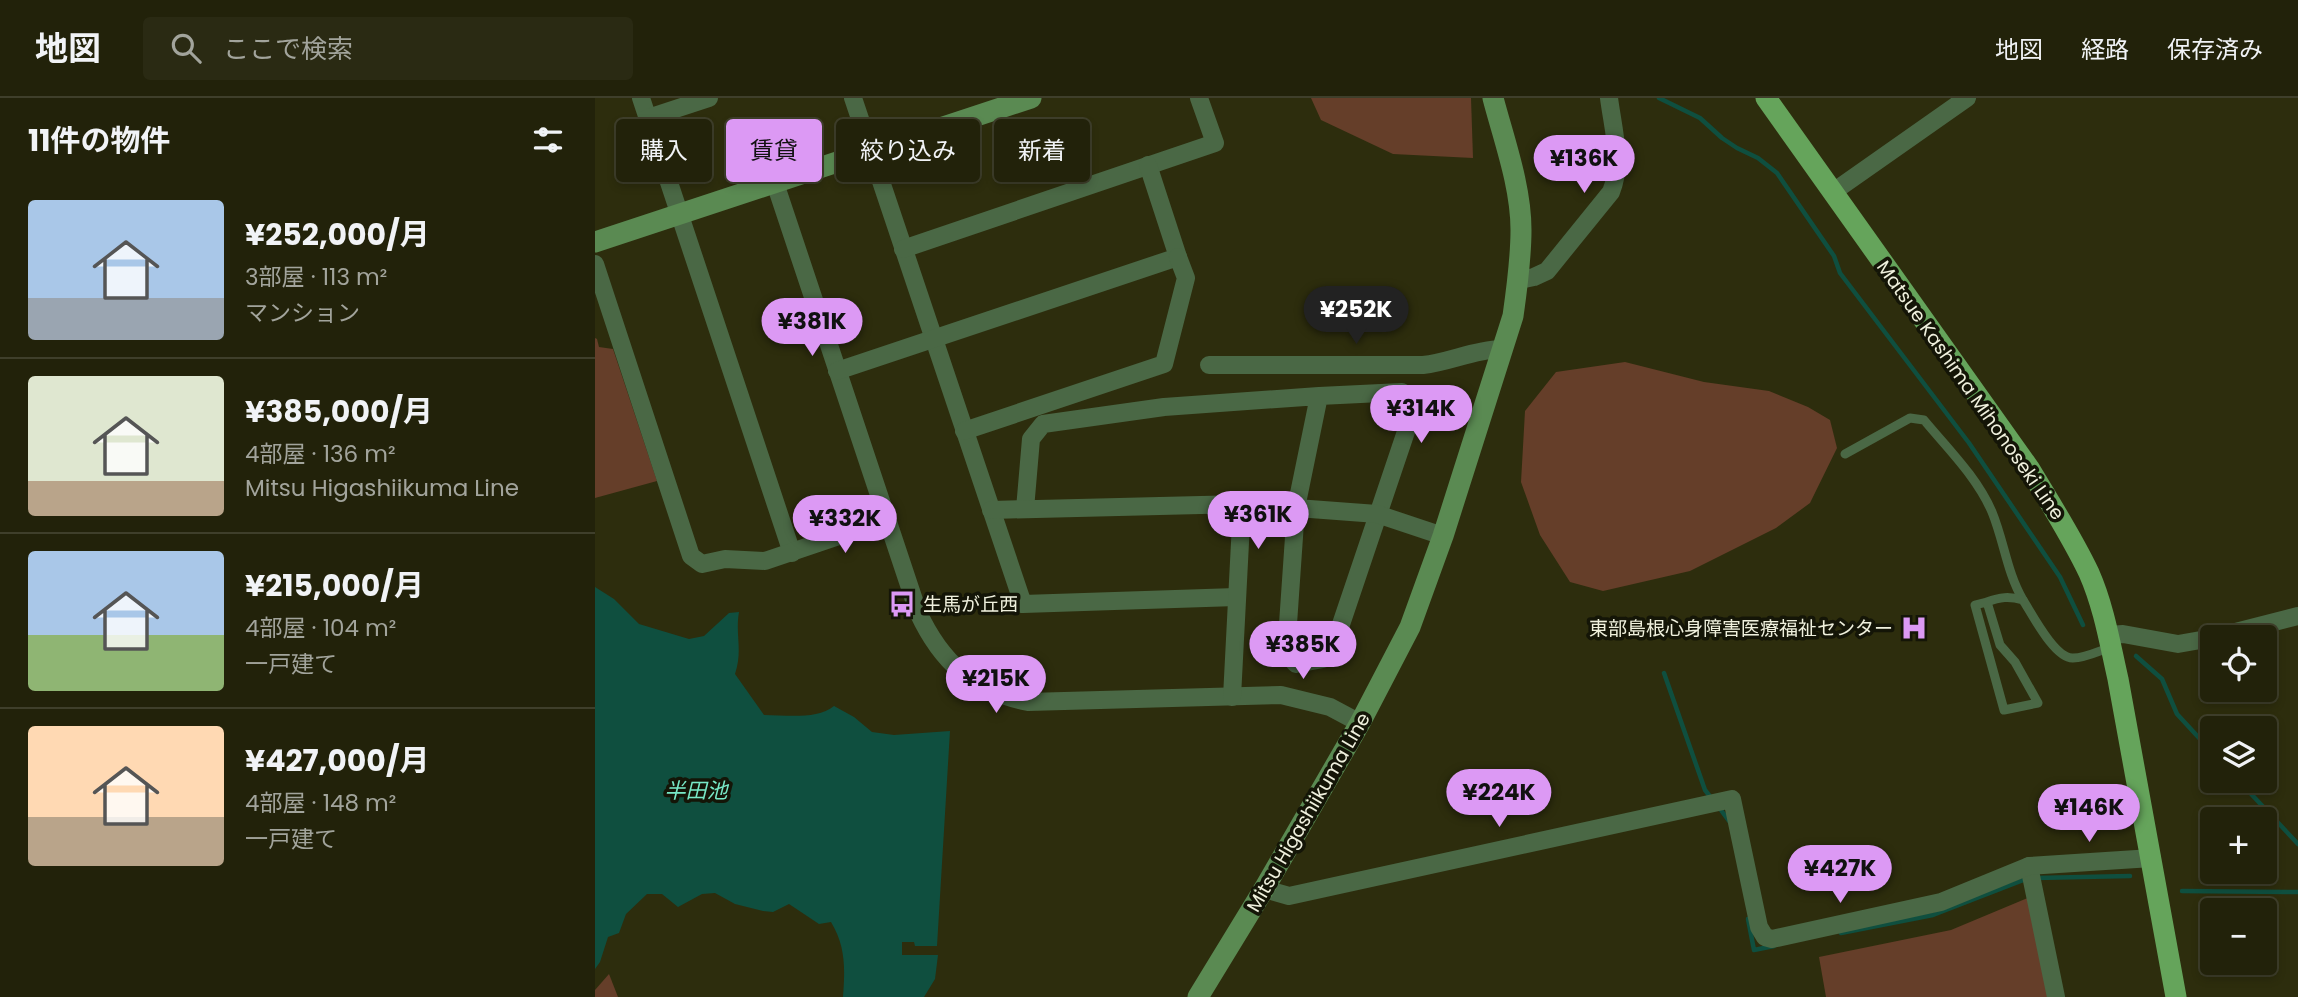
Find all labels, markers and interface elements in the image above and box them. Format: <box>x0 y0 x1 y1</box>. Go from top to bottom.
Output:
search box <box>143 17 633 80</box>
text: 地図 <box>35 25 101 72</box>
icon: search <box>167 29 205 67</box>
text: ここで検索 <box>223 31 353 67</box>
text: 地図 <box>1995 33 2043 66</box>
text: 経路 <box>2081 33 2129 66</box>
text: 保存済み <box>2167 33 2263 66</box>
text: 11件の物件 <box>28 119 171 162</box>
chip: 購入 <box>616 119 712 182</box>
chip: 賃貸 <box>726 119 822 182</box>
chip: 絞り込み <box>836 119 980 182</box>
chip: 新着 <box>994 119 1090 182</box>
icon: filters <box>529 121 567 159</box>
pin: ¥136K <box>1535 136 1633 195</box>
text: ¥136K <box>1550 142 1618 174</box>
text: ¥252,000/月 <box>245 213 430 256</box>
icon: home <box>84 228 168 312</box>
street label: Matsue Kashima Mihonoseki Line <box>1870 255 2071 526</box>
text: 3部屋 · 113 m² <box>245 261 387 293</box>
pin: ¥252K <box>1307 286 1405 346</box>
text: ¥252K <box>1320 293 1392 325</box>
text: マンション <box>245 297 360 329</box>
pin: ¥381K <box>763 299 861 358</box>
text: ¥381K <box>778 305 846 337</box>
pin: ¥314K <box>1372 386 1470 445</box>
text: ¥385,000/月 <box>245 390 433 433</box>
text: ¥314K <box>1386 392 1456 424</box>
icon: home <box>84 404 168 488</box>
text: 4部屋 · 136 m² <box>245 438 396 470</box>
text: Mitsu Higashiikuma Line <box>245 472 519 504</box>
pin: ¥361K <box>1209 491 1307 551</box>
pin: ¥332K <box>796 496 894 555</box>
text: ¥361K <box>1224 498 1292 530</box>
text: ¥332K <box>809 502 881 534</box>
text: ¥215,000/月 <box>245 564 424 607</box>
icon: home <box>84 579 168 663</box>
bus stop icon: 生馬が丘西 <box>887 589 917 619</box>
place label: 生馬が丘西 <box>923 591 1018 618</box>
text: 4部屋 · 104 m² <box>245 612 396 644</box>
hospital icon: 東部島根心身障害医療福祉センター <box>1899 613 1929 643</box>
place label: 東部島根心身障害医療福祉センター <box>1589 615 1893 642</box>
pin: ¥385K <box>1254 622 1352 681</box>
map controls <box>2200 625 2277 975</box>
button: locate <box>2200 625 2277 702</box>
text: ¥385K <box>1265 628 1341 660</box>
text: 一戸建て <box>245 648 337 680</box>
pin: ¥215K <box>947 656 1045 715</box>
text: ¥215K <box>962 662 1030 694</box>
street label: Mitsu Higashiikuma Line <box>1240 708 1377 917</box>
button: layers <box>2200 716 2277 793</box>
text: ¥427,000/月 <box>245 739 430 782</box>
icon: home <box>84 754 168 838</box>
pin: ¥224K <box>1450 770 1548 829</box>
water label: 半田池 <box>665 776 729 805</box>
text: ¥224K <box>1462 776 1536 808</box>
pin: ¥146K <box>2040 784 2138 844</box>
text: 4部屋 · 148 m² <box>245 787 396 819</box>
text: ¥146K <box>2054 791 2124 823</box>
button: + <box>2200 807 2277 884</box>
text: 一戸建て <box>245 823 337 855</box>
pin: ¥427K <box>1791 846 1889 905</box>
text: ¥427K <box>1804 852 1876 884</box>
button: − <box>2200 898 2277 975</box>

